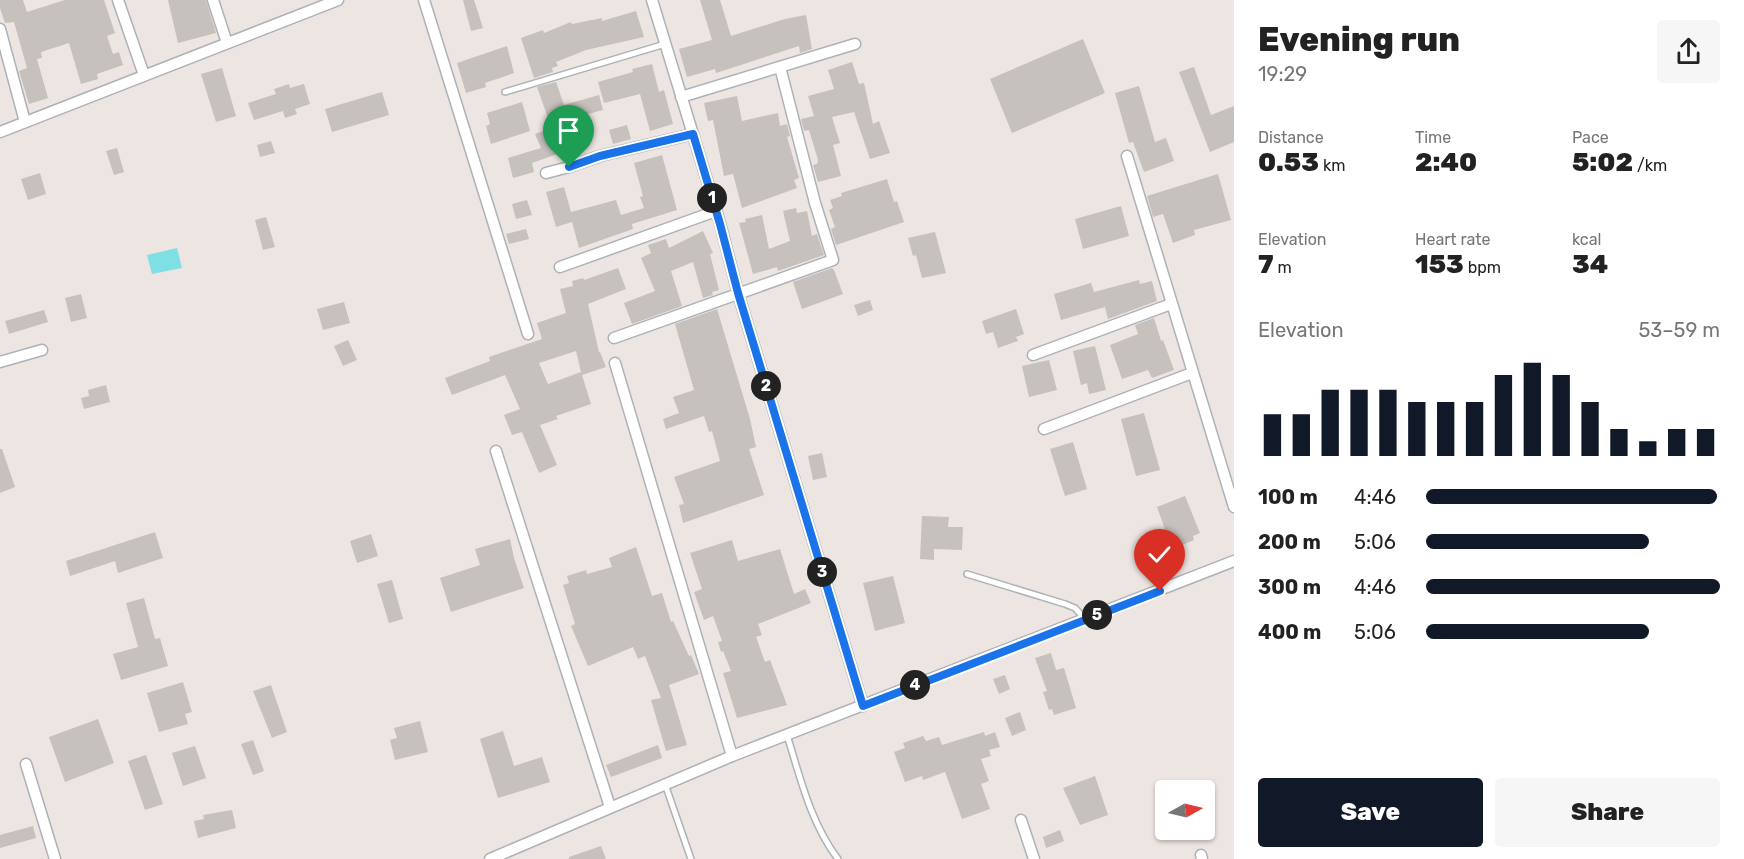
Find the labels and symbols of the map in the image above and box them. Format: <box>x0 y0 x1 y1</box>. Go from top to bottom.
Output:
pin <box>543 105 594 167</box>
pin: 1 <box>697 183 727 213</box>
pin: 2 <box>751 371 781 401</box>
pin <box>1134 529 1185 591</box>
pin: 3 <box>807 557 837 587</box>
pin: 5 <box>1082 600 1112 630</box>
pin: 4 <box>900 670 930 700</box>
north arrow <box>1155 780 1215 840</box>

